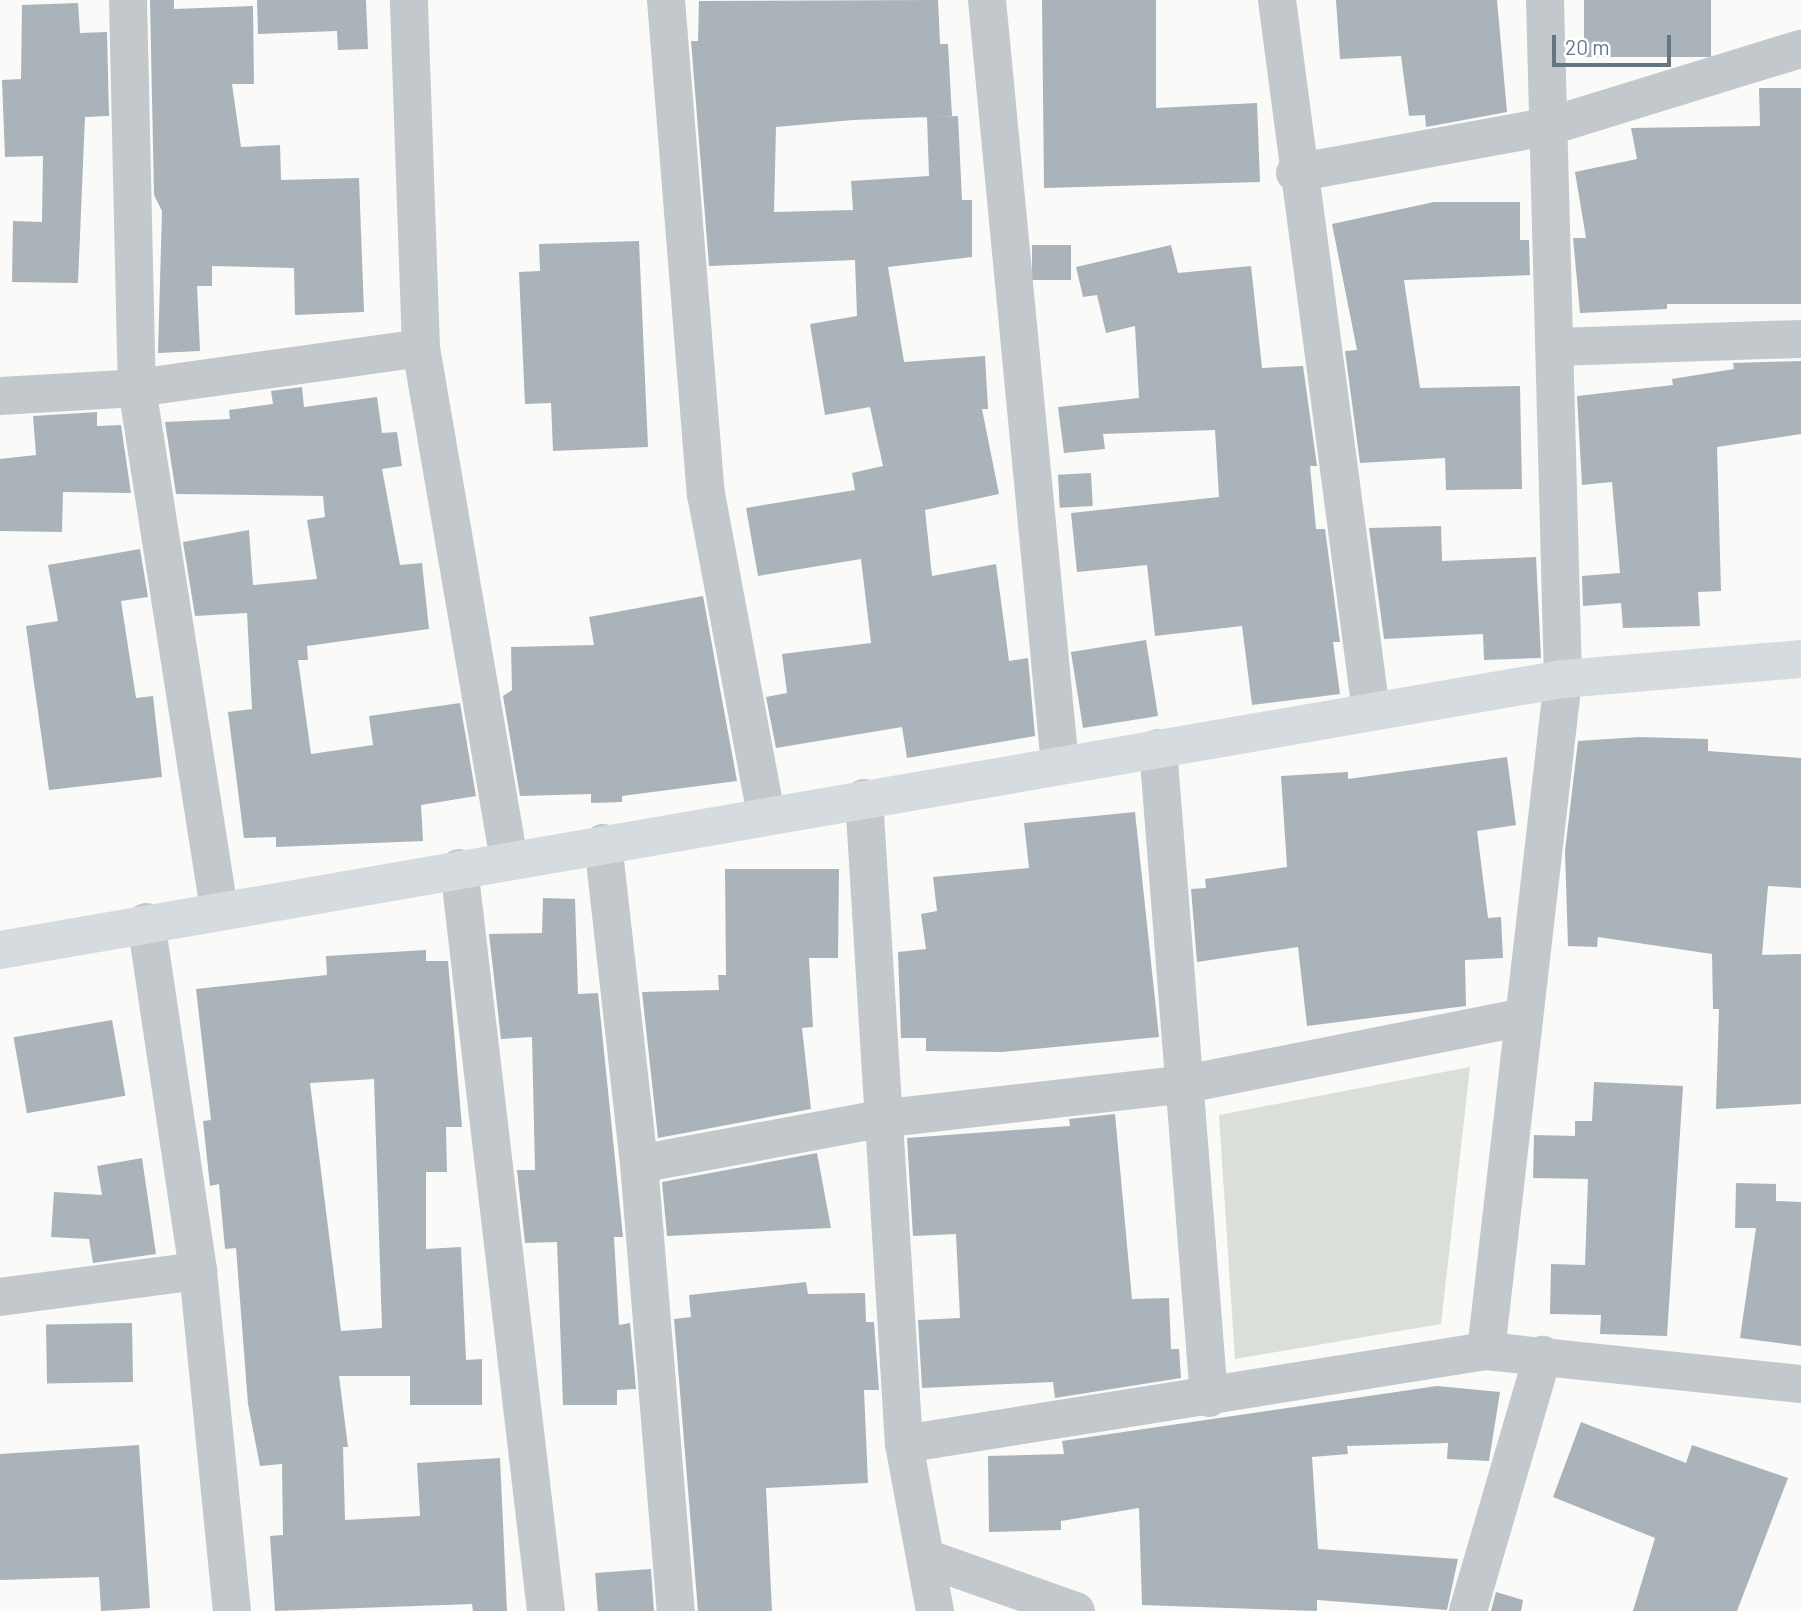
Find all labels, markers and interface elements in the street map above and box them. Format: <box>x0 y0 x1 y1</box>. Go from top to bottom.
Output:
scale bar <box>1556 21 1675 65</box>
text: 20 m <box>1565 34 1610 59</box>

